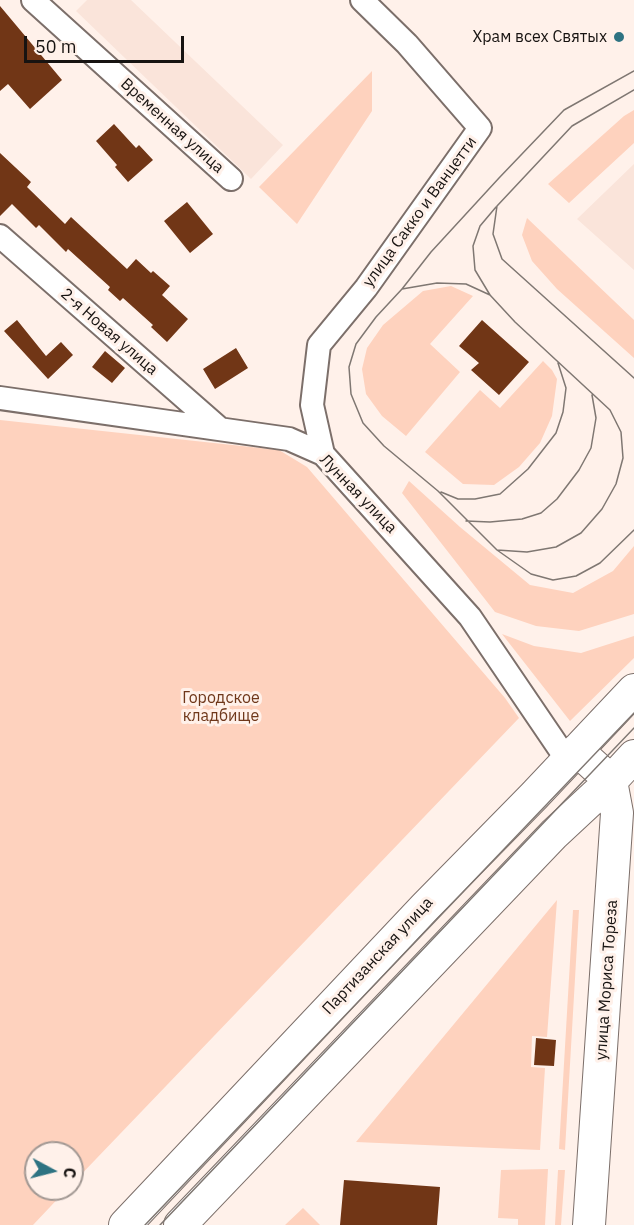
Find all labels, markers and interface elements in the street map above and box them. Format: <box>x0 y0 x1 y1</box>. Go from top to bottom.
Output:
scale bar <box>27 24 188 62</box>
place label: Храм всех Святых <box>473 27 607 47</box>
marker: Храм всех Святых <box>612 30 626 44</box>
text: 50 m <box>35 35 77 58</box>
street label: Временная улица <box>116 75 228 177</box>
street label: улица Сакко и Ванцетти <box>359 133 481 291</box>
street label: 2-я Новая улица <box>56 285 162 379</box>
street label: Лунная улица <box>315 450 401 538</box>
park label: Городское кладбище <box>182 688 260 726</box>
street label: Партизанская улица <box>319 893 437 1019</box>
street label: улица Мориса Тореза <box>592 899 622 1061</box>
north arrow <box>24 1141 84 1201</box>
text: С <box>59 1167 80 1179</box>

